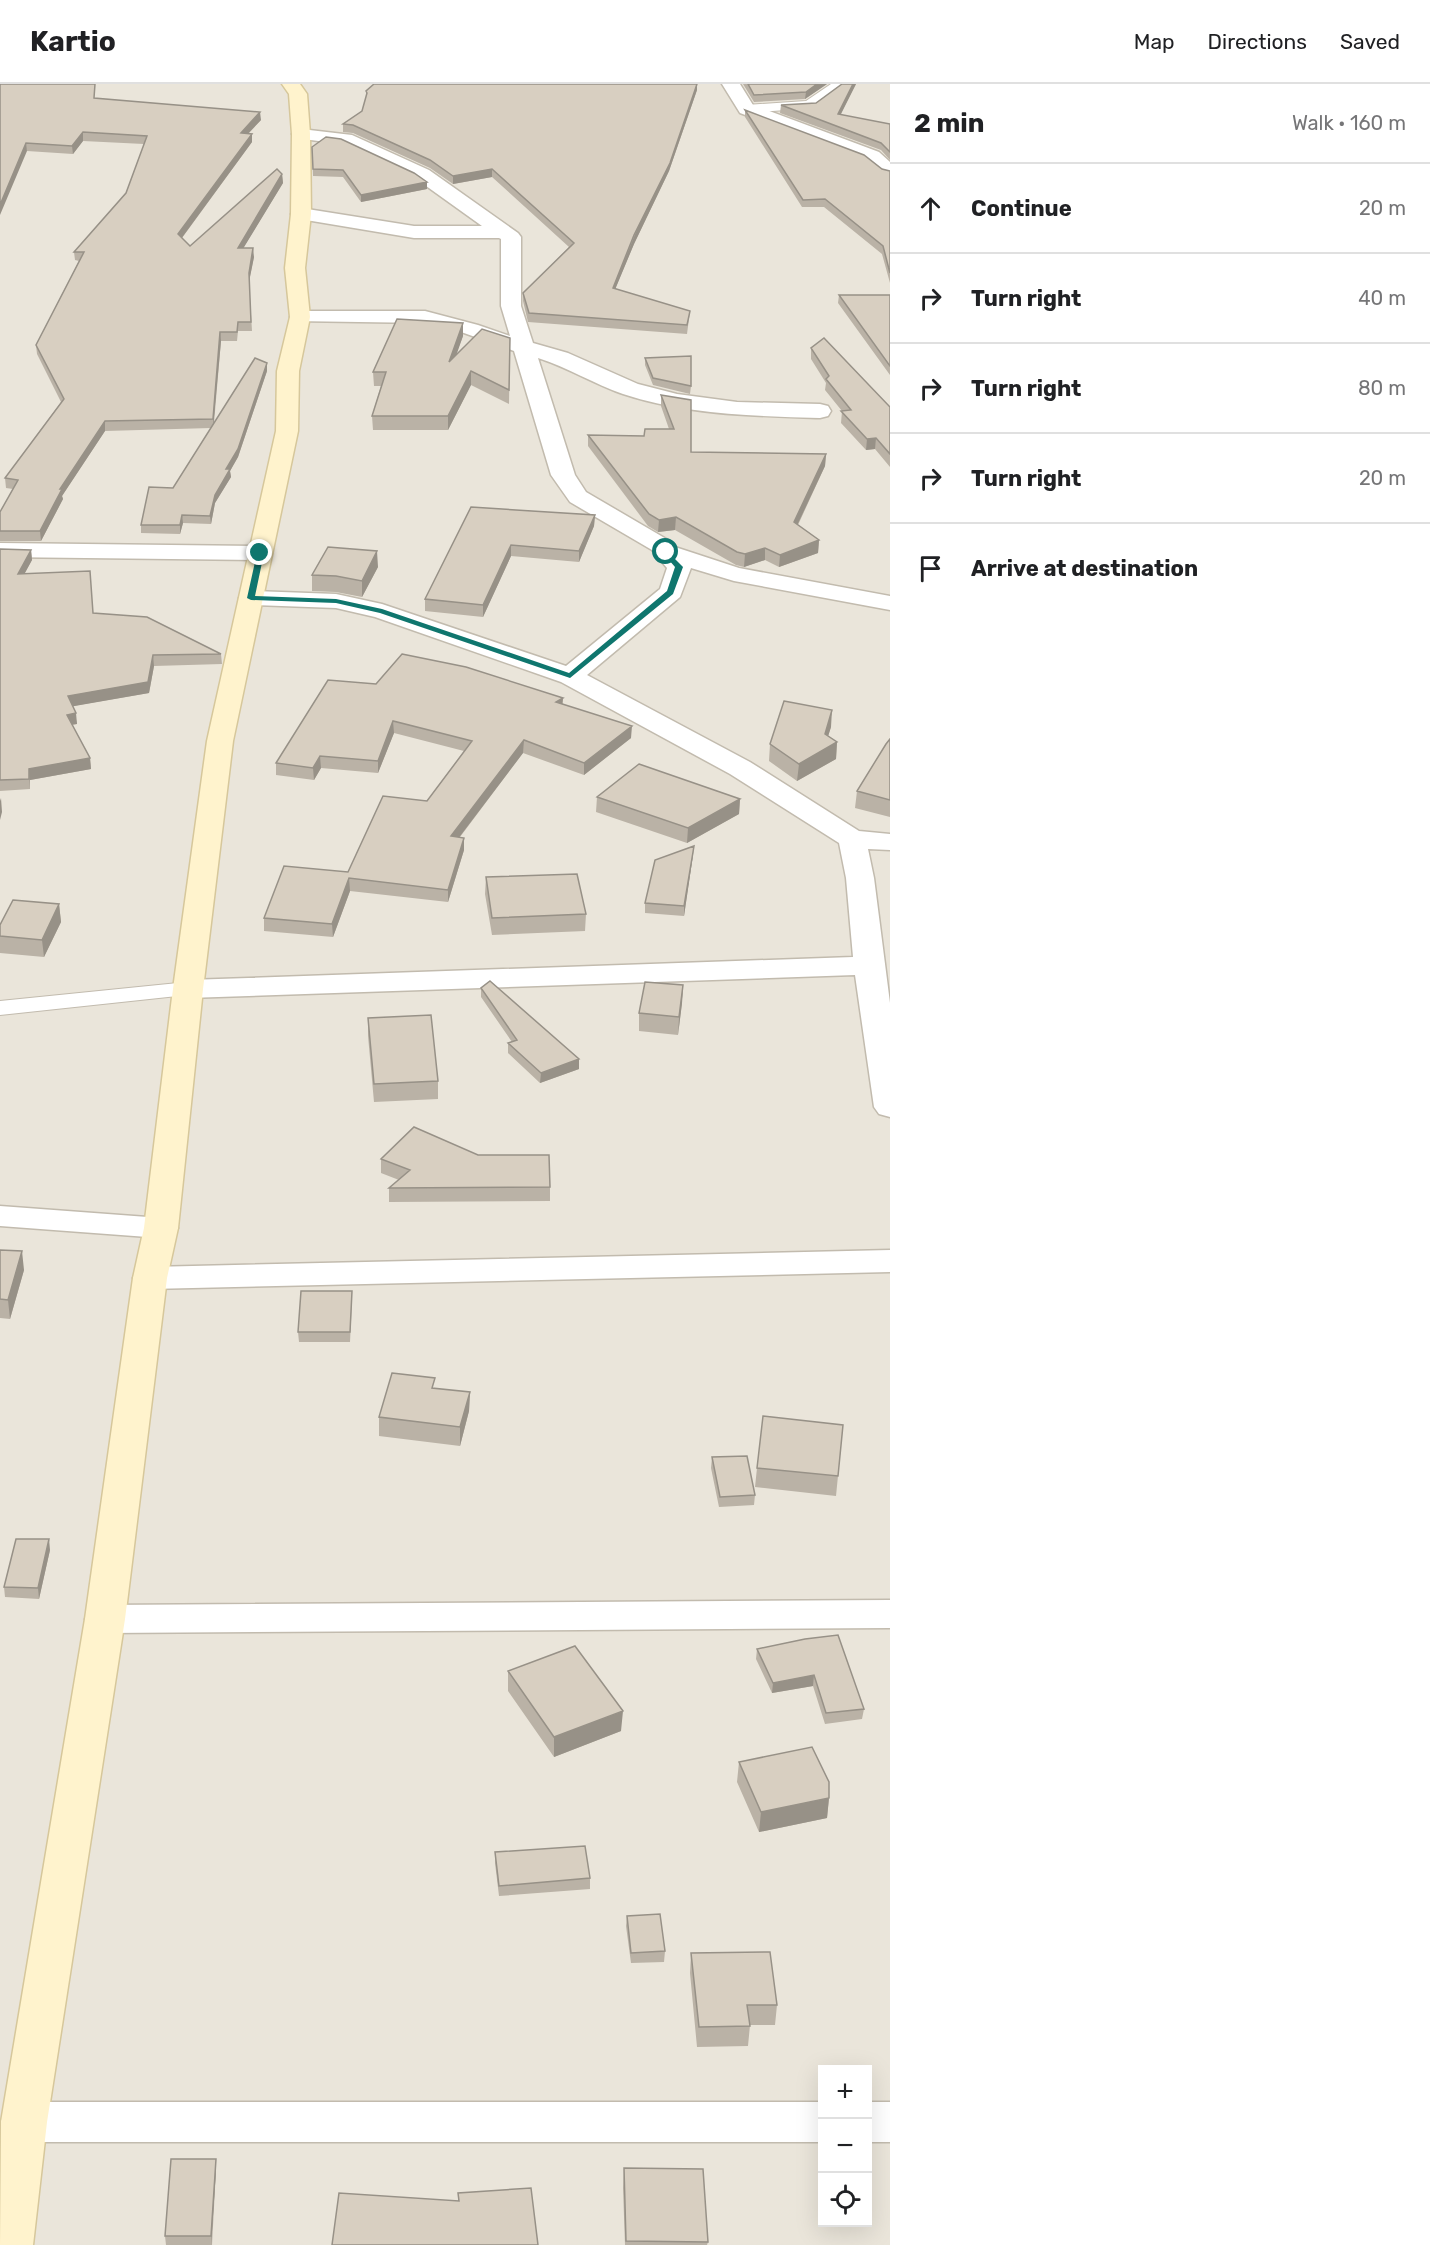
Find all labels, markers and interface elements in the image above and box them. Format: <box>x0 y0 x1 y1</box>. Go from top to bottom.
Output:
text: Kartio <box>30 25 116 58</box>
text: Map <box>1134 29 1175 54</box>
text: Directions <box>1208 29 1307 54</box>
text: Saved <box>1340 29 1400 54</box>
text: 2 min <box>914 108 984 139</box>
text: Walk · 160 m <box>1292 111 1406 135</box>
icon: ahead <box>914 192 947 225</box>
text: Continue <box>971 195 1072 222</box>
text: 20 m <box>1359 196 1406 220</box>
icon: right <box>914 282 947 315</box>
text: Turn right <box>971 285 1081 312</box>
text: 40 m <box>1358 286 1406 310</box>
icon: right <box>914 372 947 405</box>
text: Turn right <box>971 375 1081 402</box>
text: 80 m <box>1358 376 1406 400</box>
icon: right <box>914 462 947 495</box>
text: Turn right <box>971 465 1081 492</box>
text: 20 m <box>1359 466 1406 490</box>
route start <box>652 538 678 564</box>
route end <box>246 539 272 565</box>
icon: arrive <box>914 552 947 585</box>
text: Arrive at destination <box>971 555 1198 582</box>
map controls <box>818 2065 872 2227</box>
button: + <box>818 2065 872 2119</box>
button: − <box>818 2119 872 2173</box>
button: locate <box>818 2173 872 2227</box>

